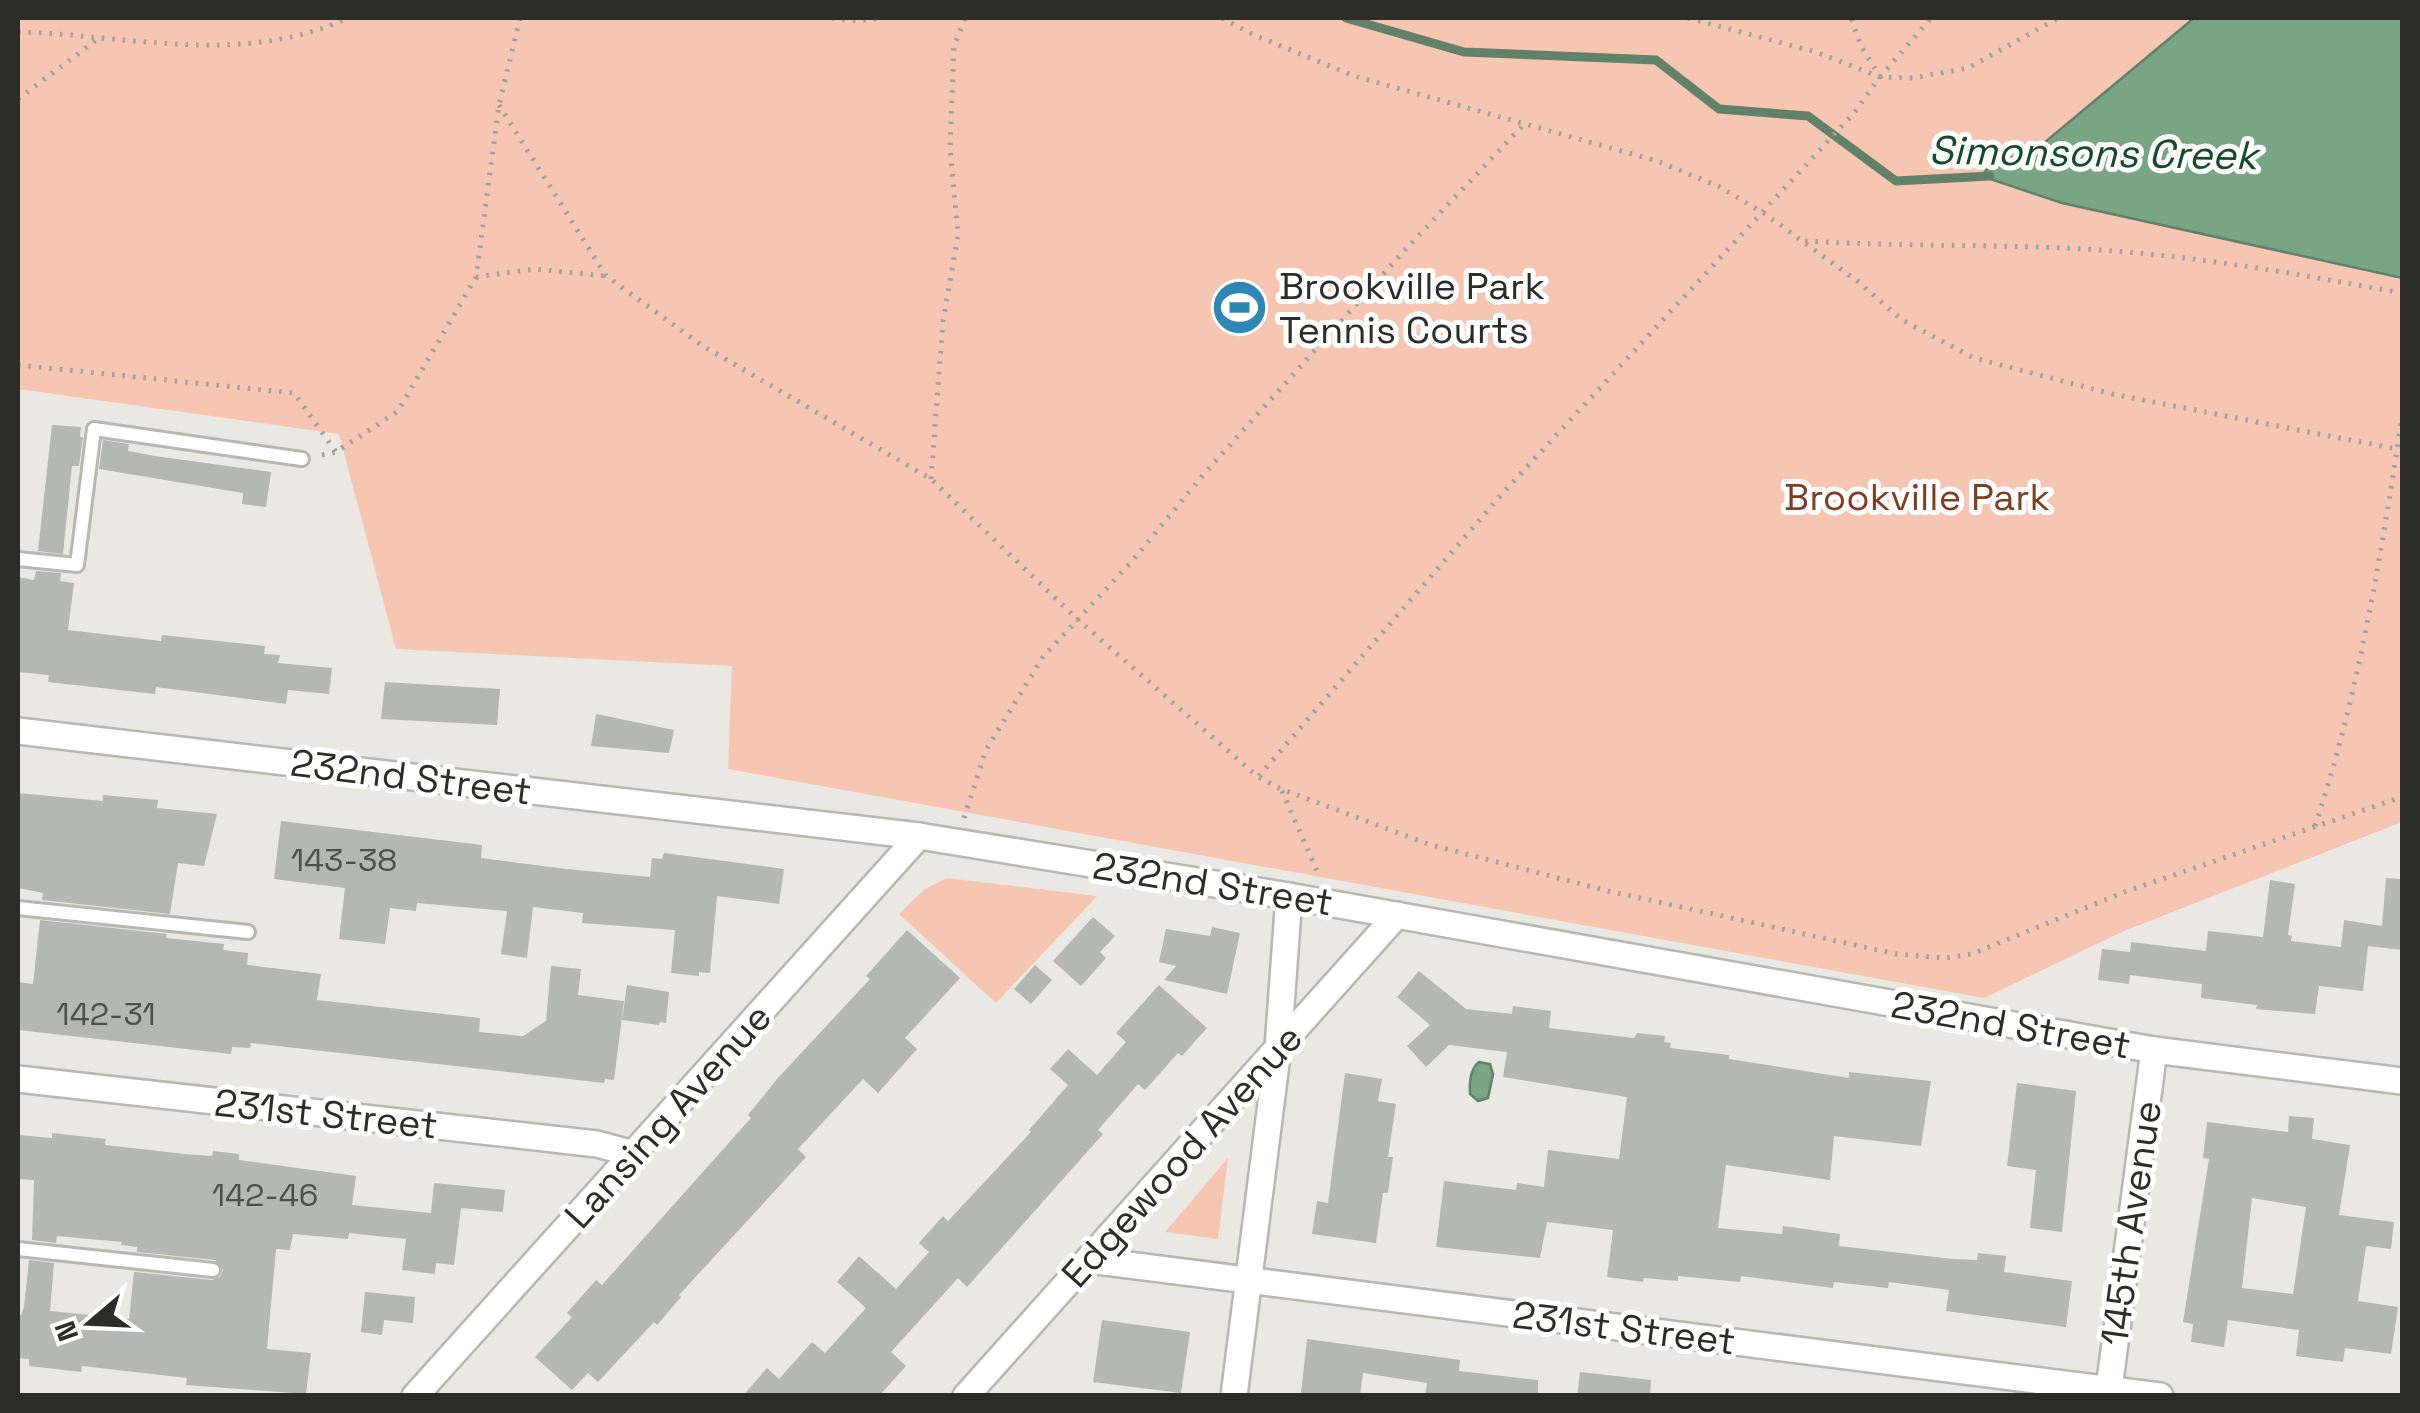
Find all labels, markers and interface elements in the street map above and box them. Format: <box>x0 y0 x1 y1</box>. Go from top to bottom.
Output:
water label: Simonsons Creek <box>1928 125 2262 181</box>
place label: Brookville Park Tennis Courts <box>1279 262 1545 354</box>
sports icon: Brookville Park Tennis Courts <box>1210 278 1270 338</box>
park label: Brookville Park <box>1784 473 2050 521</box>
street label: 232nd Street <box>288 738 534 816</box>
house number: 143-38 <box>291 840 397 880</box>
street label: 232nd Street <box>1090 841 1336 927</box>
street label: 232nd Street <box>1888 980 2134 1070</box>
house number: 142-31 <box>56 994 156 1034</box>
street label: Lansing Avenue <box>554 994 782 1238</box>
street label: Edgewood Avenue <box>1051 1015 1313 1297</box>
street label: 231st Street <box>212 1078 440 1150</box>
street label: 145th Avenue <box>2090 1098 2172 1348</box>
house number: 142-46 <box>212 1175 318 1215</box>
north arrow <box>40 1273 140 1373</box>
street label: 231st Street <box>1510 1291 1738 1365</box>
text: N <box>46 1316 86 1346</box>

